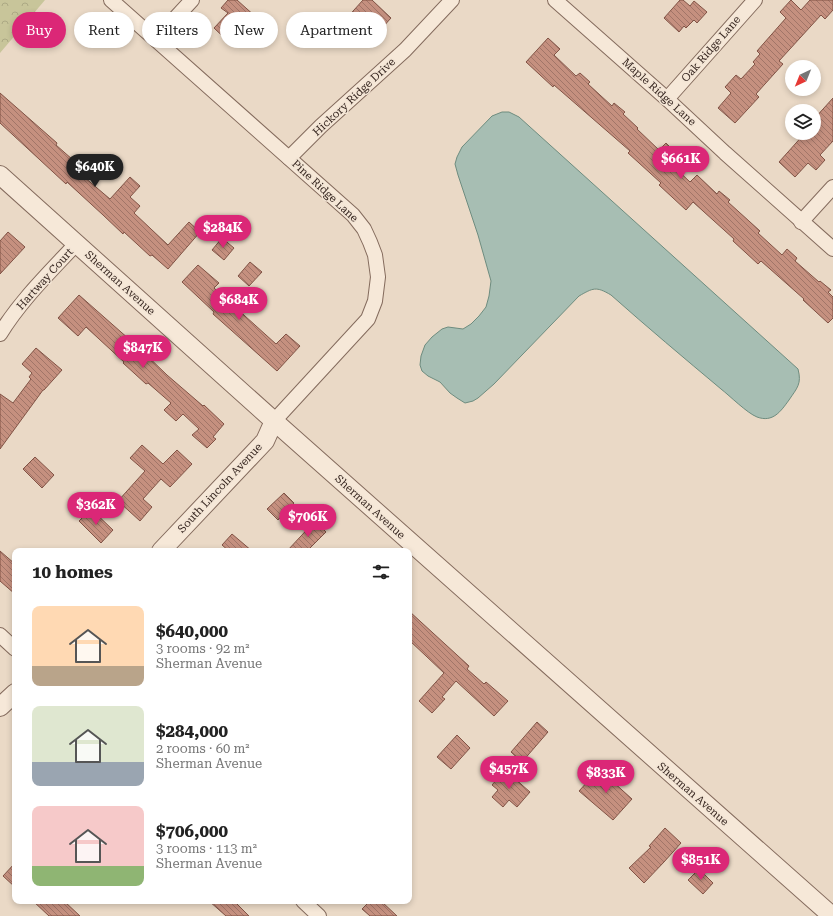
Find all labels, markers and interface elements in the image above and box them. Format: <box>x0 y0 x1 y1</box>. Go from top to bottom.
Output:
chip: Buy <box>12 12 66 48</box>
chip: Rent <box>74 12 134 48</box>
chip: Filters <box>142 12 212 48</box>
chip: New <box>220 12 278 48</box>
chip: Apartment <box>286 12 387 48</box>
street label: Oak Ridge Lane <box>679 13 743 85</box>
street label: Hickory Ridge Drive <box>310 55 398 139</box>
street label: Maple Ridge Lane <box>619 55 699 129</box>
north arrow <box>785 60 821 96</box>
map controls <box>785 60 821 140</box>
button: layers <box>785 104 821 140</box>
pin: $661K <box>653 146 709 180</box>
text: $661K <box>661 151 701 166</box>
pin: $640K <box>67 154 123 188</box>
street label: Pine Ridge Lane <box>289 157 361 225</box>
text: $640K <box>75 159 115 174</box>
pin: $284K <box>195 215 251 249</box>
text: $284K <box>203 220 243 235</box>
street label: Hartway Court <box>14 246 76 312</box>
street label: Sherman Avenue <box>82 248 158 318</box>
pin: $684K <box>211 287 267 321</box>
text: $684K <box>219 292 259 307</box>
pin: $847K <box>115 335 171 369</box>
text: $847K <box>123 340 163 355</box>
street label: South Lincoln Avenue <box>175 441 265 535</box>
street label: Sherman Avenue <box>332 472 408 542</box>
pin: $362K <box>68 492 124 526</box>
text: $362K <box>76 497 116 512</box>
pin: $706K <box>280 504 336 538</box>
text: $706K <box>288 509 328 524</box>
icon: filters <box>370 561 392 583</box>
text: 10 homes <box>32 562 113 582</box>
text: $640,000 <box>156 621 228 641</box>
icon: home <box>64 622 112 670</box>
text: 3 rooms · 92 m² <box>156 641 250 656</box>
text: Sherman Avenue <box>156 656 262 671</box>
text: $284,000 <box>156 721 228 741</box>
icon: home <box>64 722 112 770</box>
text: 2 rooms · 60 m² <box>156 741 250 756</box>
text: Sherman Avenue <box>156 756 262 771</box>
pin: $457K <box>481 756 537 790</box>
pin: $833K <box>578 760 634 794</box>
street label: Sherman Avenue <box>655 760 731 828</box>
text: $457K <box>489 761 529 776</box>
text: $833K <box>586 765 626 780</box>
text: $706,000 <box>156 821 228 841</box>
icon: home <box>64 822 112 870</box>
text: 3 rooms · 113 m² <box>156 841 257 856</box>
pin: $851K <box>673 847 729 881</box>
text: $851K <box>681 852 721 867</box>
text: Sherman Avenue <box>156 856 262 871</box>

